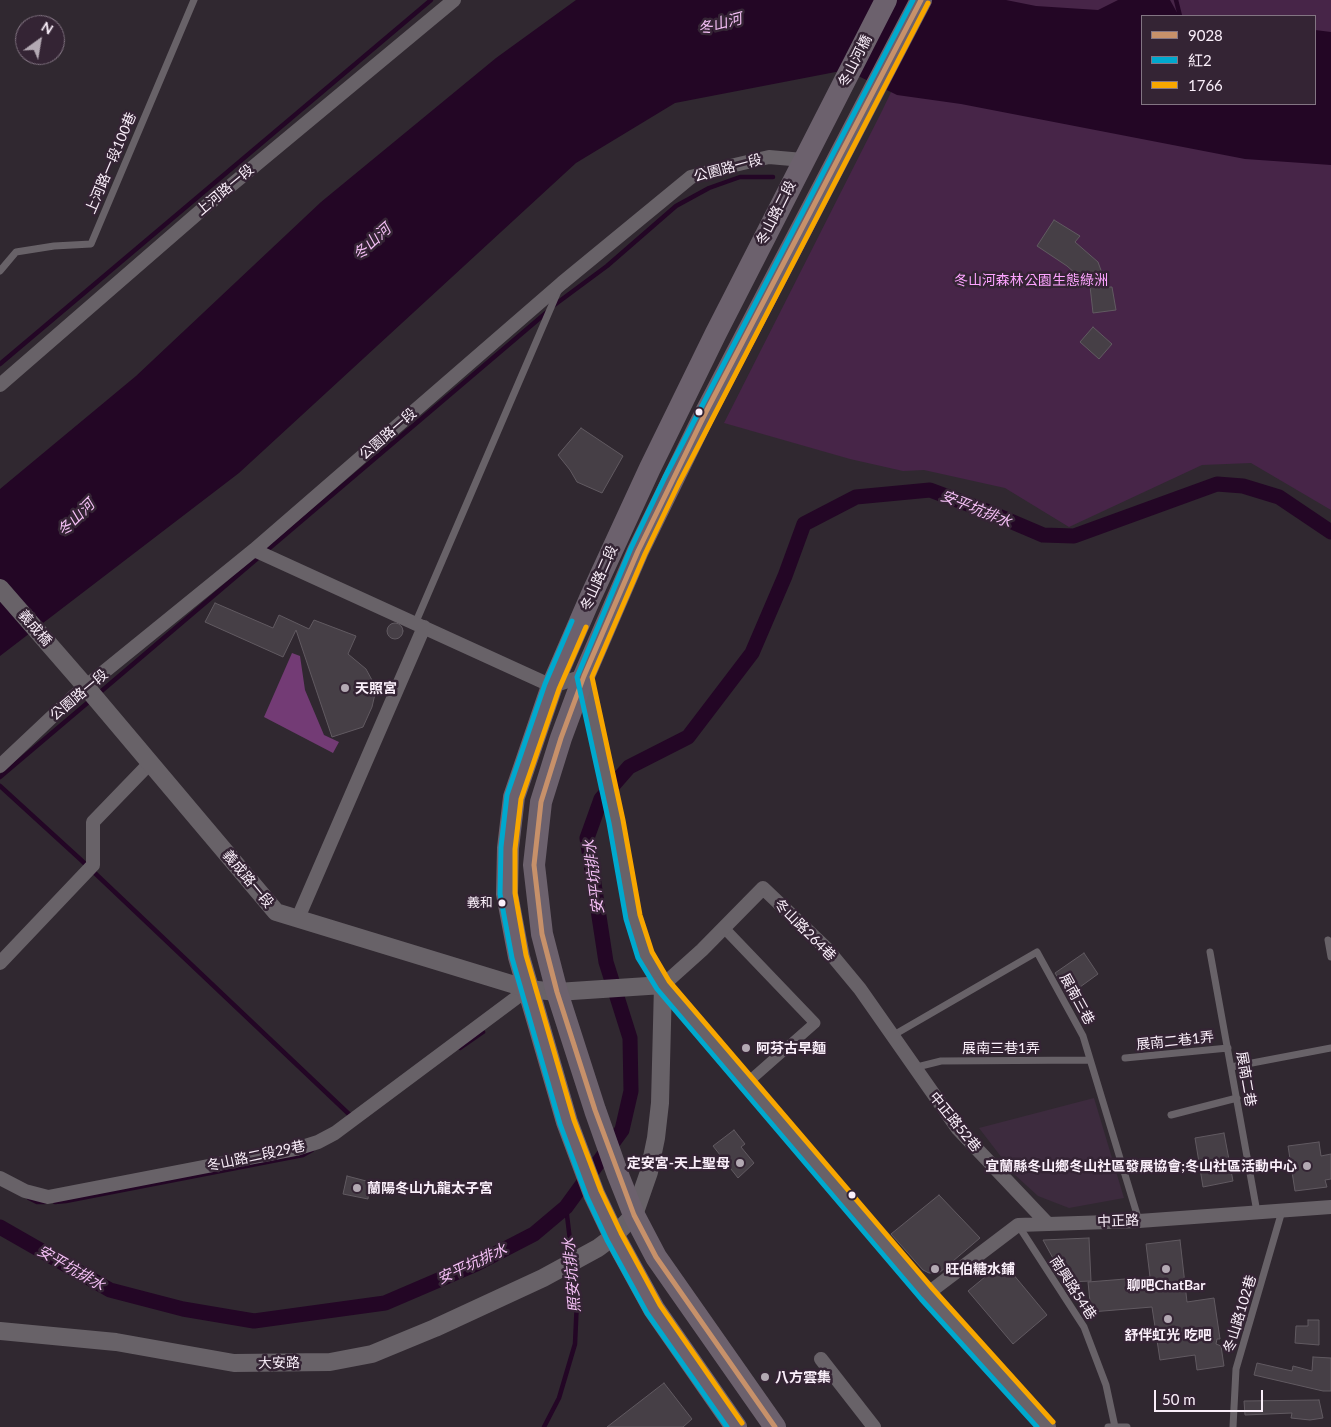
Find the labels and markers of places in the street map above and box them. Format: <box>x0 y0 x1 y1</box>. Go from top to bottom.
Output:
unlabelled marker <box>694 407 704 417</box>
place label: 天照宮 <box>355 680 397 696</box>
marker: 天照宮 <box>339 682 351 694</box>
place label: 義和 <box>467 895 493 911</box>
marker: 義和 <box>497 898 507 908</box>
place label: 阿芬古早麵 <box>756 1040 826 1056</box>
marker: 阿芬古早麵 <box>740 1042 752 1054</box>
place label: 定安宮-天上聖母 <box>627 1155 730 1171</box>
marker: 定安宮-天上聖母 <box>734 1157 746 1169</box>
place label: 宜蘭縣冬山鄉冬山社區發展協會;冬山社區活動中心 <box>985 1158 1297 1174</box>
marker: 宜蘭縣冬山鄉冬山社區發展協會;冬山社區活動中心 <box>1301 1160 1313 1172</box>
place label: 蘭陽冬山九龍太子宮 <box>367 1180 493 1196</box>
marker: 蘭陽冬山九龍太子宮 <box>351 1182 363 1194</box>
unlabelled marker <box>847 1190 857 1200</box>
place label: 旺伯糖水鋪 <box>945 1261 1015 1277</box>
marker: 旺伯糖水鋪 <box>929 1263 941 1275</box>
marker: 聊吧ChatBar <box>1160 1263 1172 1275</box>
place label: 聊吧ChatBar <box>1127 1277 1205 1293</box>
marker: 舒伴虹光 吃吧 <box>1162 1313 1174 1325</box>
place label: 舒伴虹光 吃吧 <box>1124 1327 1212 1343</box>
place label: 八方雲集 <box>775 1369 831 1385</box>
marker: 八方雲集 <box>759 1371 771 1383</box>

